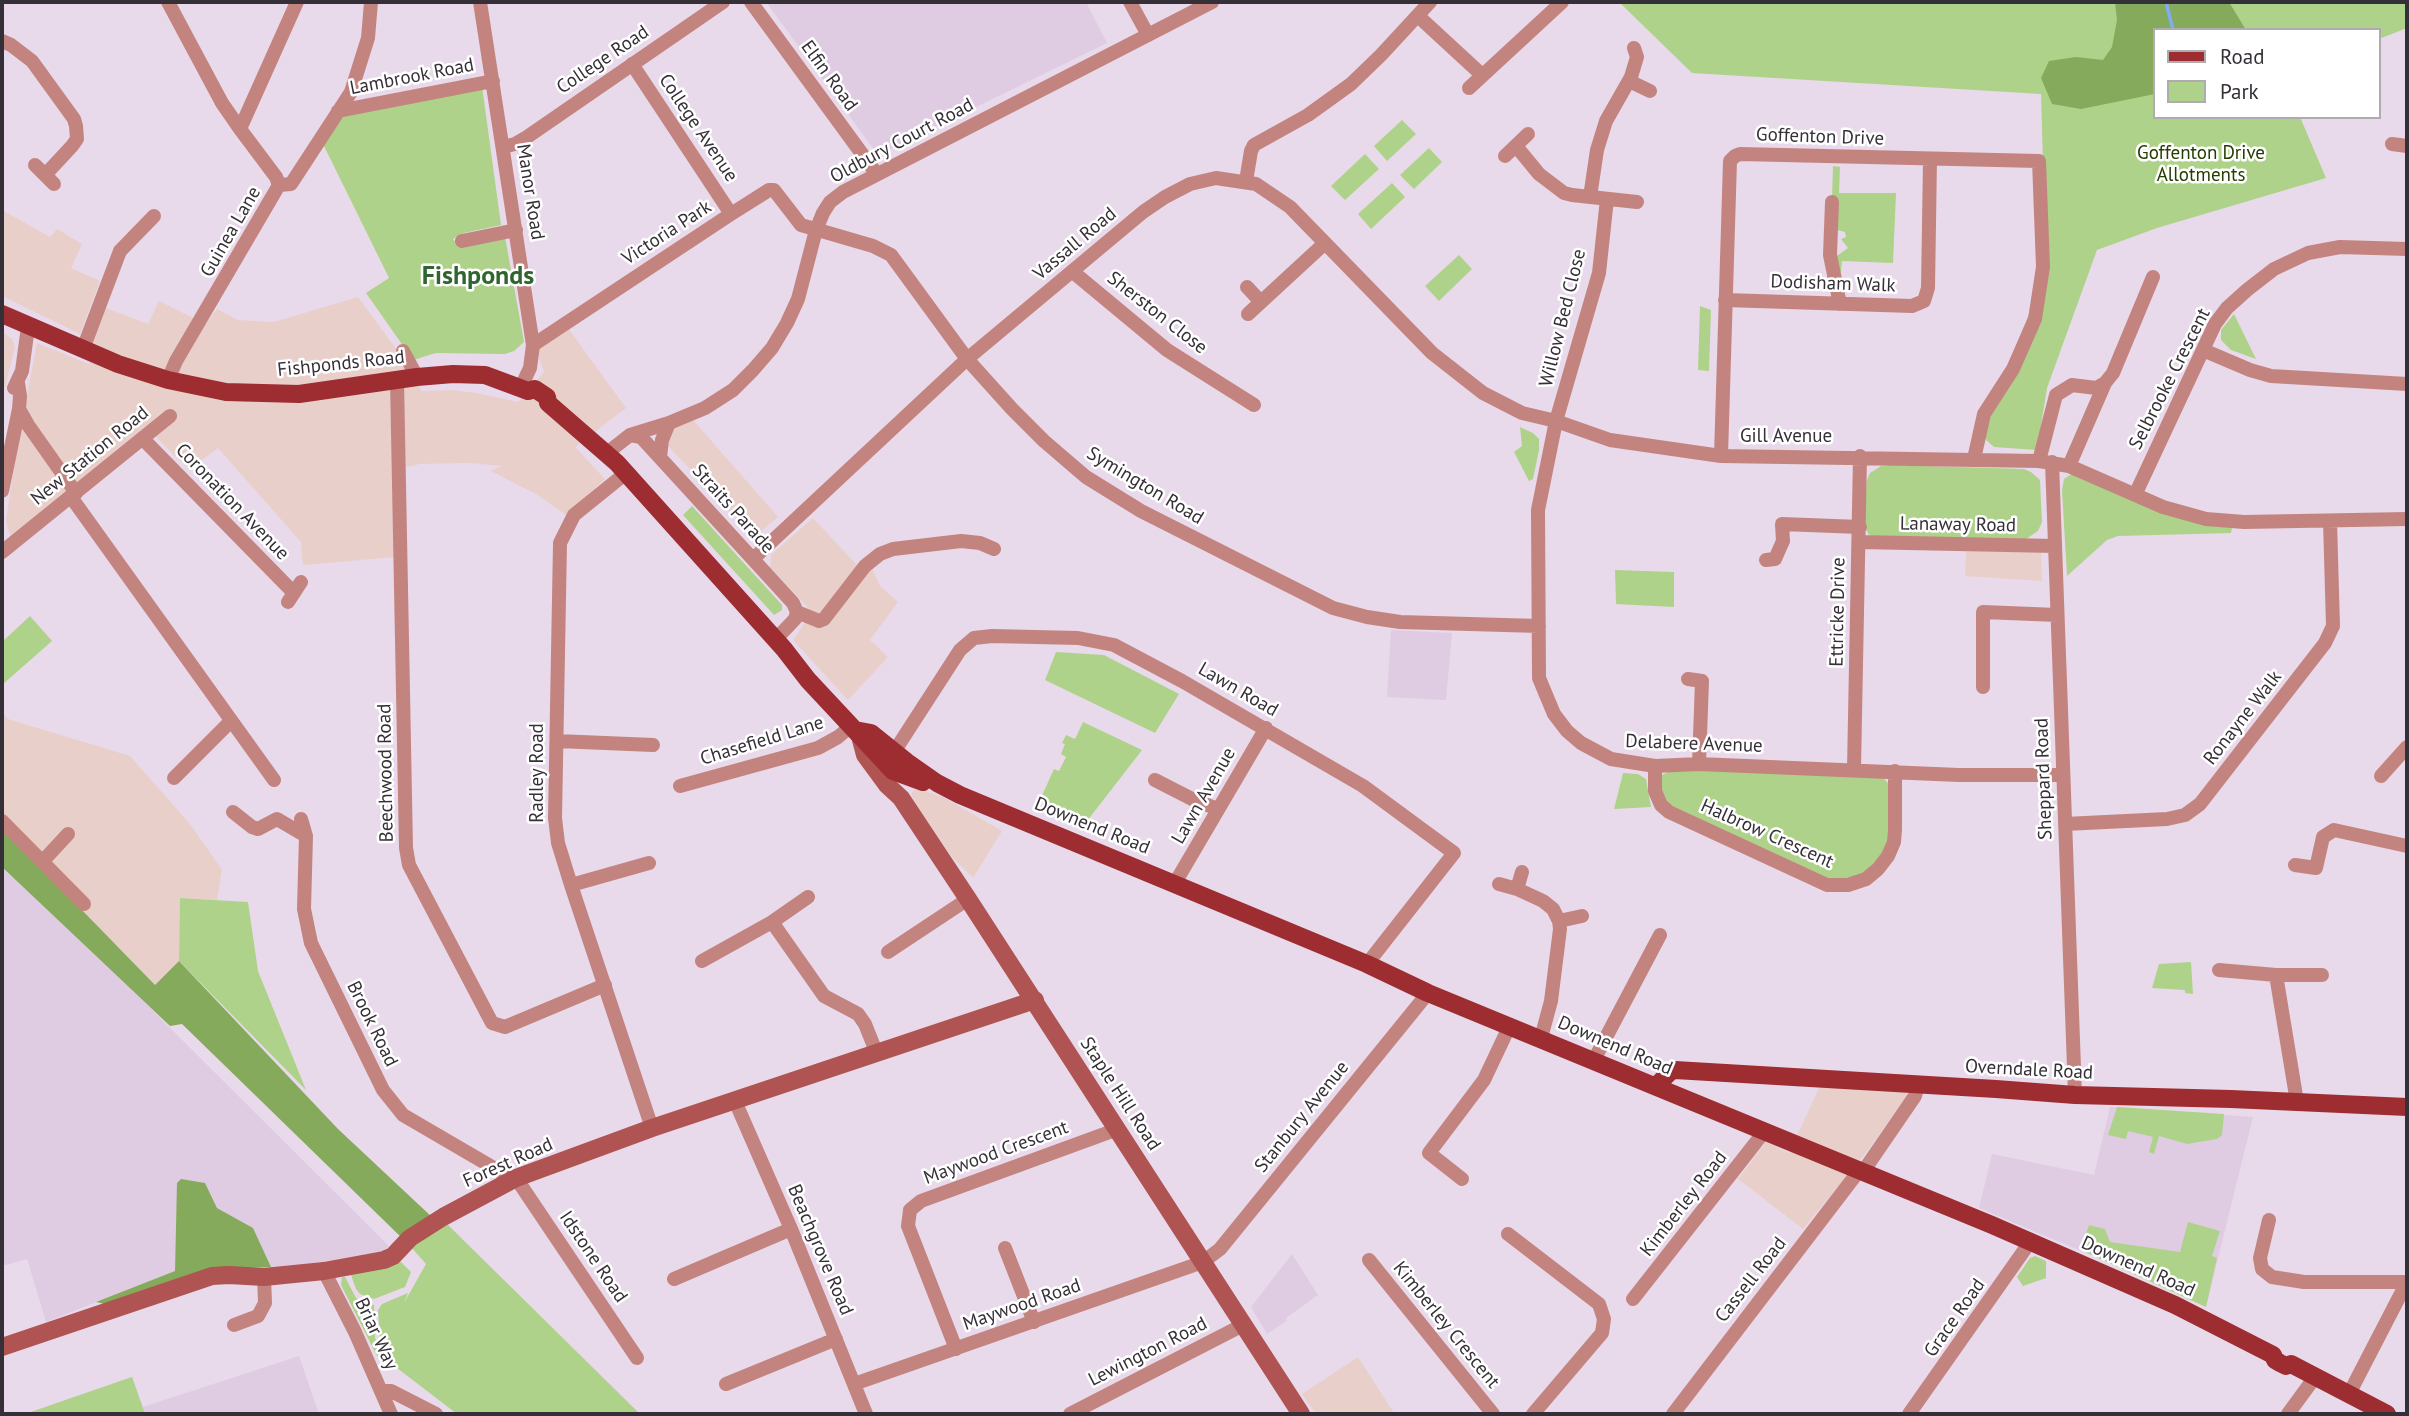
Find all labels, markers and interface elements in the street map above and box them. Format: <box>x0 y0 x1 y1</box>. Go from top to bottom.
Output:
street label: College Road <box>553 21 653 99</box>
legend <box>2154 28 2381 119</box>
street label: Elfin Road <box>796 36 862 116</box>
text: Road <box>2220 43 2264 70</box>
street label: Lambrook Road <box>348 54 476 100</box>
street label: College Avenue <box>654 70 742 186</box>
text: Park <box>2220 78 2259 105</box>
street label: Oldbury Court Road <box>826 94 978 188</box>
street label: Goffenton Drive <box>1756 123 1884 151</box>
street label: Manor Road <box>511 142 549 242</box>
park label: Goffenton Drive Allotments <box>2137 143 2265 187</box>
street label: Guinea Lane <box>196 183 266 281</box>
street label: Victoria Park <box>618 196 716 270</box>
street label: Vassall Road <box>1029 203 1121 285</box>
street label: Willow Bed Close <box>1535 247 1591 389</box>
district label: Fishponds <box>422 261 534 293</box>
street label: Sherston Close <box>1102 267 1212 359</box>
street label: Dodisham Walk <box>1770 270 1896 298</box>
street label: Selbrooke Crescent <box>2125 305 2215 453</box>
street label: Fishponds Road <box>276 346 406 382</box>
street label: New Station Road <box>27 402 153 510</box>
street label: Gill Avenue <box>1740 426 1832 448</box>
street label: Coronation Avenue <box>171 439 293 565</box>
street label: Symington Road <box>1082 442 1208 530</box>
street label: Straits Parade <box>687 460 779 558</box>
street label: Lanaway Road <box>1900 513 2016 537</box>
street label: Ettricke Drive <box>1826 557 1850 667</box>
street label: Lawn Road <box>1194 658 1282 722</box>
street label: Ronayne Walk <box>2199 666 2287 770</box>
street label: Beechwood Road <box>373 704 399 842</box>
street label: Chasefield Lane <box>697 711 827 771</box>
street label: Sheppard Road <box>2030 718 2058 840</box>
street label: Radley Road <box>527 723 549 823</box>
street label: Delabere Avenue <box>1625 730 1763 758</box>
street label: Lawn Avenue <box>1167 744 1241 848</box>
street label: Downend Road <box>1031 793 1153 859</box>
street label: Halbrow Crescent <box>1697 795 1837 873</box>
street label: Brook Road <box>342 978 402 1070</box>
street label: Downend Road <box>1554 1012 1676 1080</box>
street label: Staple Hill Road <box>1075 1033 1165 1155</box>
street label: Overndale Road <box>1964 1055 2094 1085</box>
street label: Stanbury Avenue <box>1250 1057 1354 1177</box>
street label: Maywood Crescent <box>921 1116 1071 1190</box>
street label: Forest Road <box>460 1133 556 1193</box>
street label: Kimberley Road <box>1636 1147 1732 1261</box>
street label: Beachgrove Road <box>782 1181 858 1319</box>
street label: Idstone Road <box>554 1207 632 1307</box>
street label: Downend Road <box>2077 1232 2199 1302</box>
street label: Cassell Road <box>1711 1233 1791 1327</box>
street label: Kimberley Crescent <box>1388 1257 1504 1393</box>
street label: Maywood Road <box>960 1274 1084 1336</box>
street label: Grace Road <box>1920 1274 1990 1362</box>
street label: Briar Way <box>349 1294 403 1374</box>
street label: Lewington Road <box>1085 1312 1211 1392</box>

